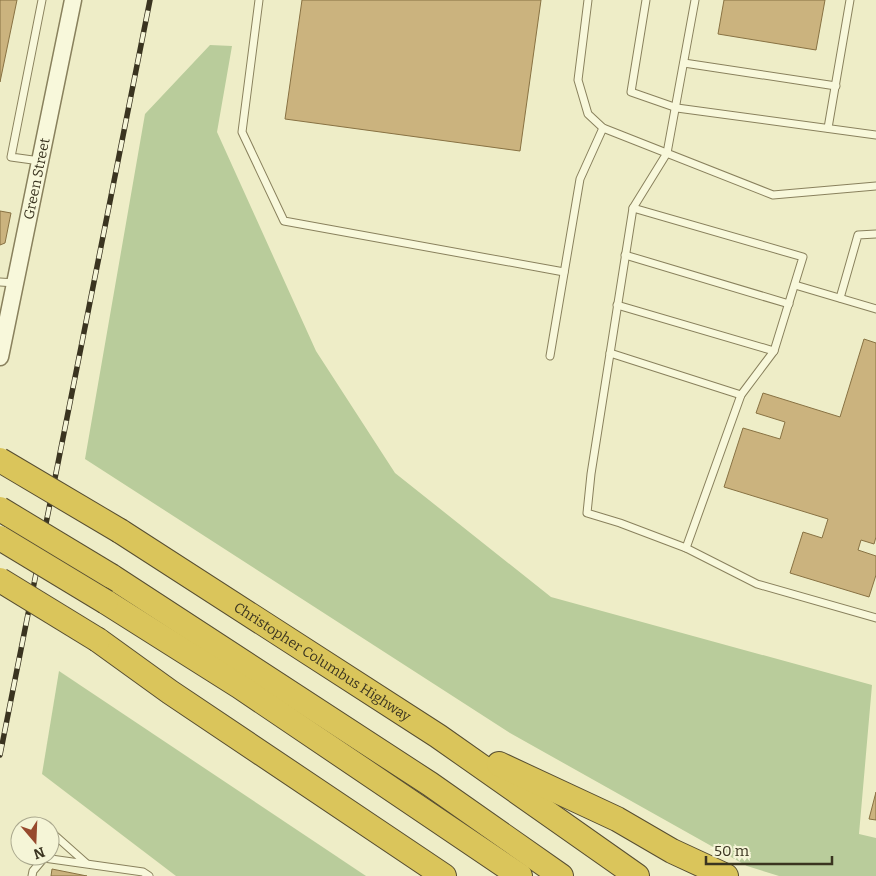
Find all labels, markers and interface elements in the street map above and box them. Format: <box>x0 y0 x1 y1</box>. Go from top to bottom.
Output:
street label: Green Street <box>20 136 53 221</box>
street label: Christopher Columbus Highway <box>231 598 415 725</box>
north arrow <box>10 816 60 866</box>
scale bar <box>706 834 832 866</box>
text: 50 m <box>714 842 750 860</box>
text: N <box>31 843 47 863</box>

